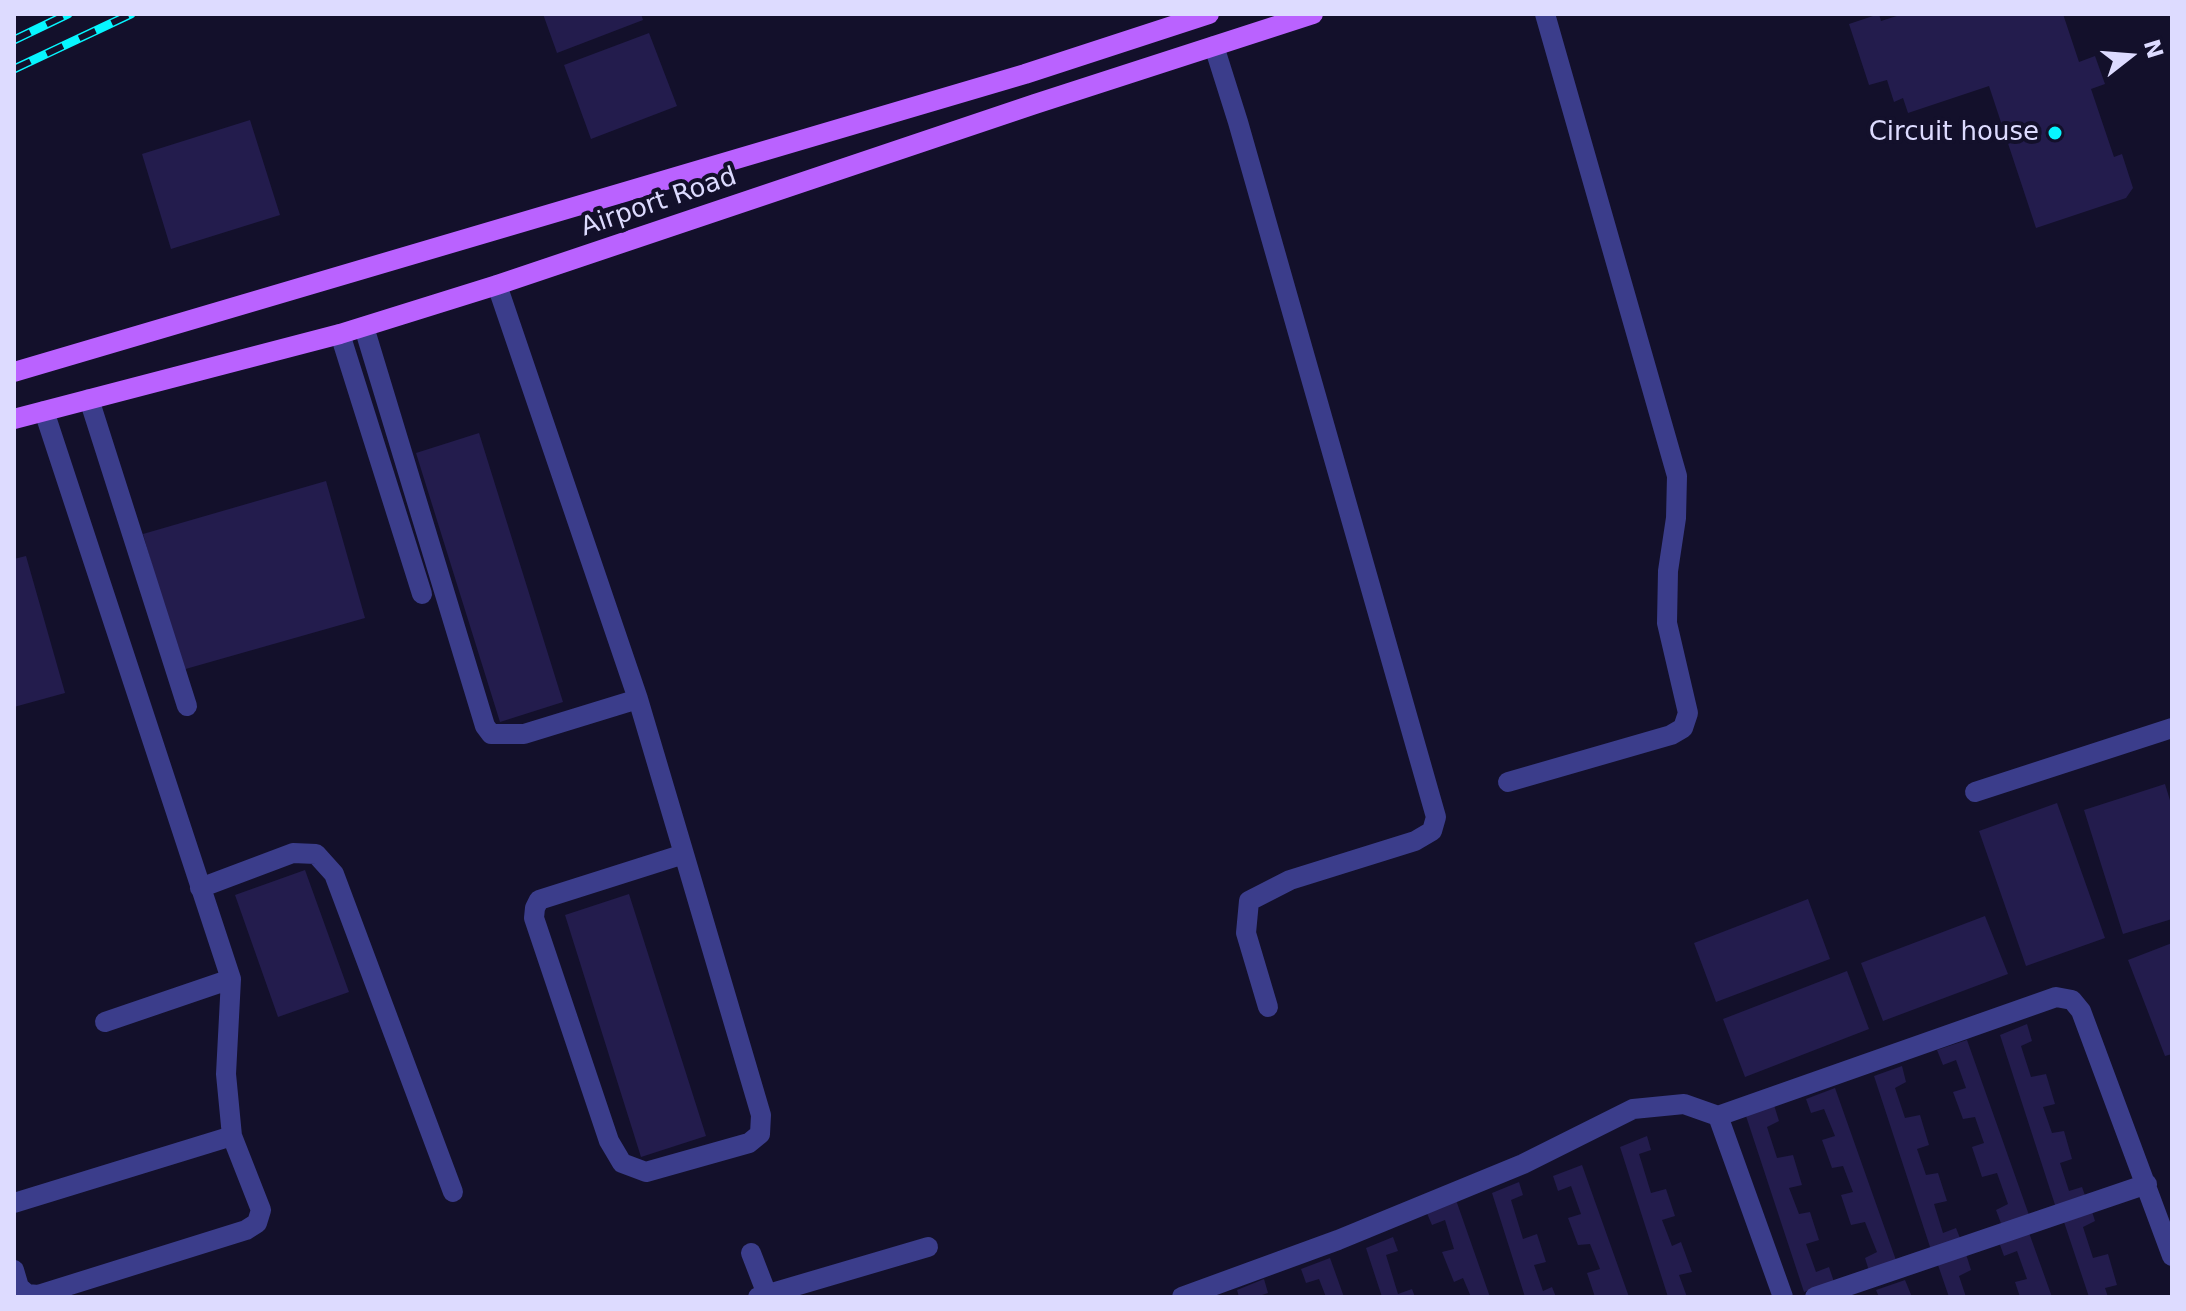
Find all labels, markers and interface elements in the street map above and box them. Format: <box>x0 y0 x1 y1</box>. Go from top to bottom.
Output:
north arrow <box>2090 16 2170 96</box>
text: N <box>2139 36 2168 61</box>
place label: Circuit house <box>1869 117 2039 149</box>
marker: Circuit house <box>2046 124 2064 142</box>
street label: Airport Road <box>577 162 741 244</box>

